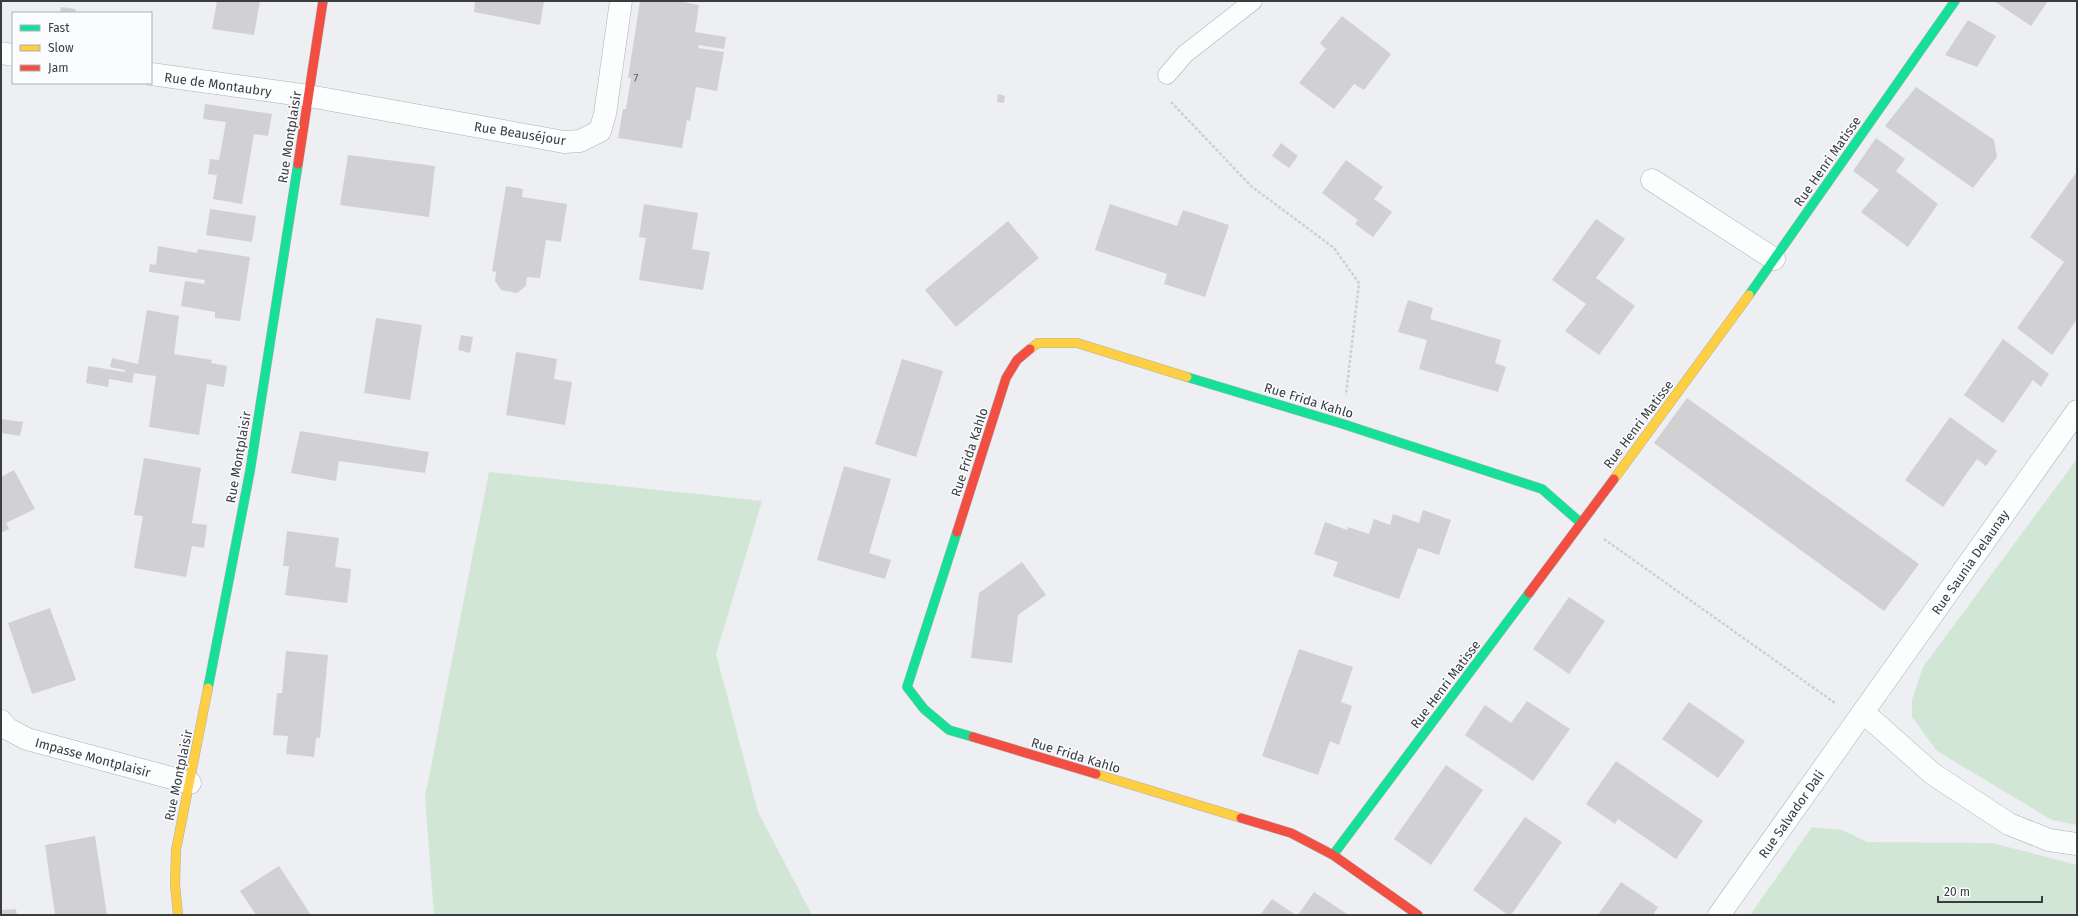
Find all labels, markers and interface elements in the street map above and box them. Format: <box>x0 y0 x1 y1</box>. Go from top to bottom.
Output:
legend <box>12 12 152 84</box>
text: Fast <box>48 21 70 35</box>
text: Slow <box>48 41 74 55</box>
text: Jam <box>48 61 68 75</box>
street label: Rue de Montaubry <box>163 70 273 100</box>
house number: 7 <box>634 72 639 85</box>
street label: Rue Montplaisir <box>275 90 304 184</box>
street label: Rue Henri Matisse <box>1791 113 1864 209</box>
street label: Rue Beauséjour <box>473 119 567 148</box>
street label: Rue Henri Matisse <box>1600 377 1676 471</box>
street label: Rue Frida Kahlo <box>1262 380 1355 421</box>
street label: Rue Frida Kahlo <box>948 406 991 498</box>
street label: Rue Montplaisir <box>223 410 254 504</box>
street label: Rue Saunia Delaunay <box>1929 507 2013 617</box>
street label: Rue Henri Matisse <box>1407 637 1483 731</box>
street label: Rue Montplaisir <box>161 728 195 822</box>
street label: Impasse Montplaisir <box>33 735 152 780</box>
street label: Rue Frida Kahlo <box>1029 735 1122 776</box>
street label: Rue Salvador Dali <box>1756 768 1827 861</box>
scale bar <box>1938 878 2042 904</box>
text: 20 m <box>1944 885 1970 899</box>

